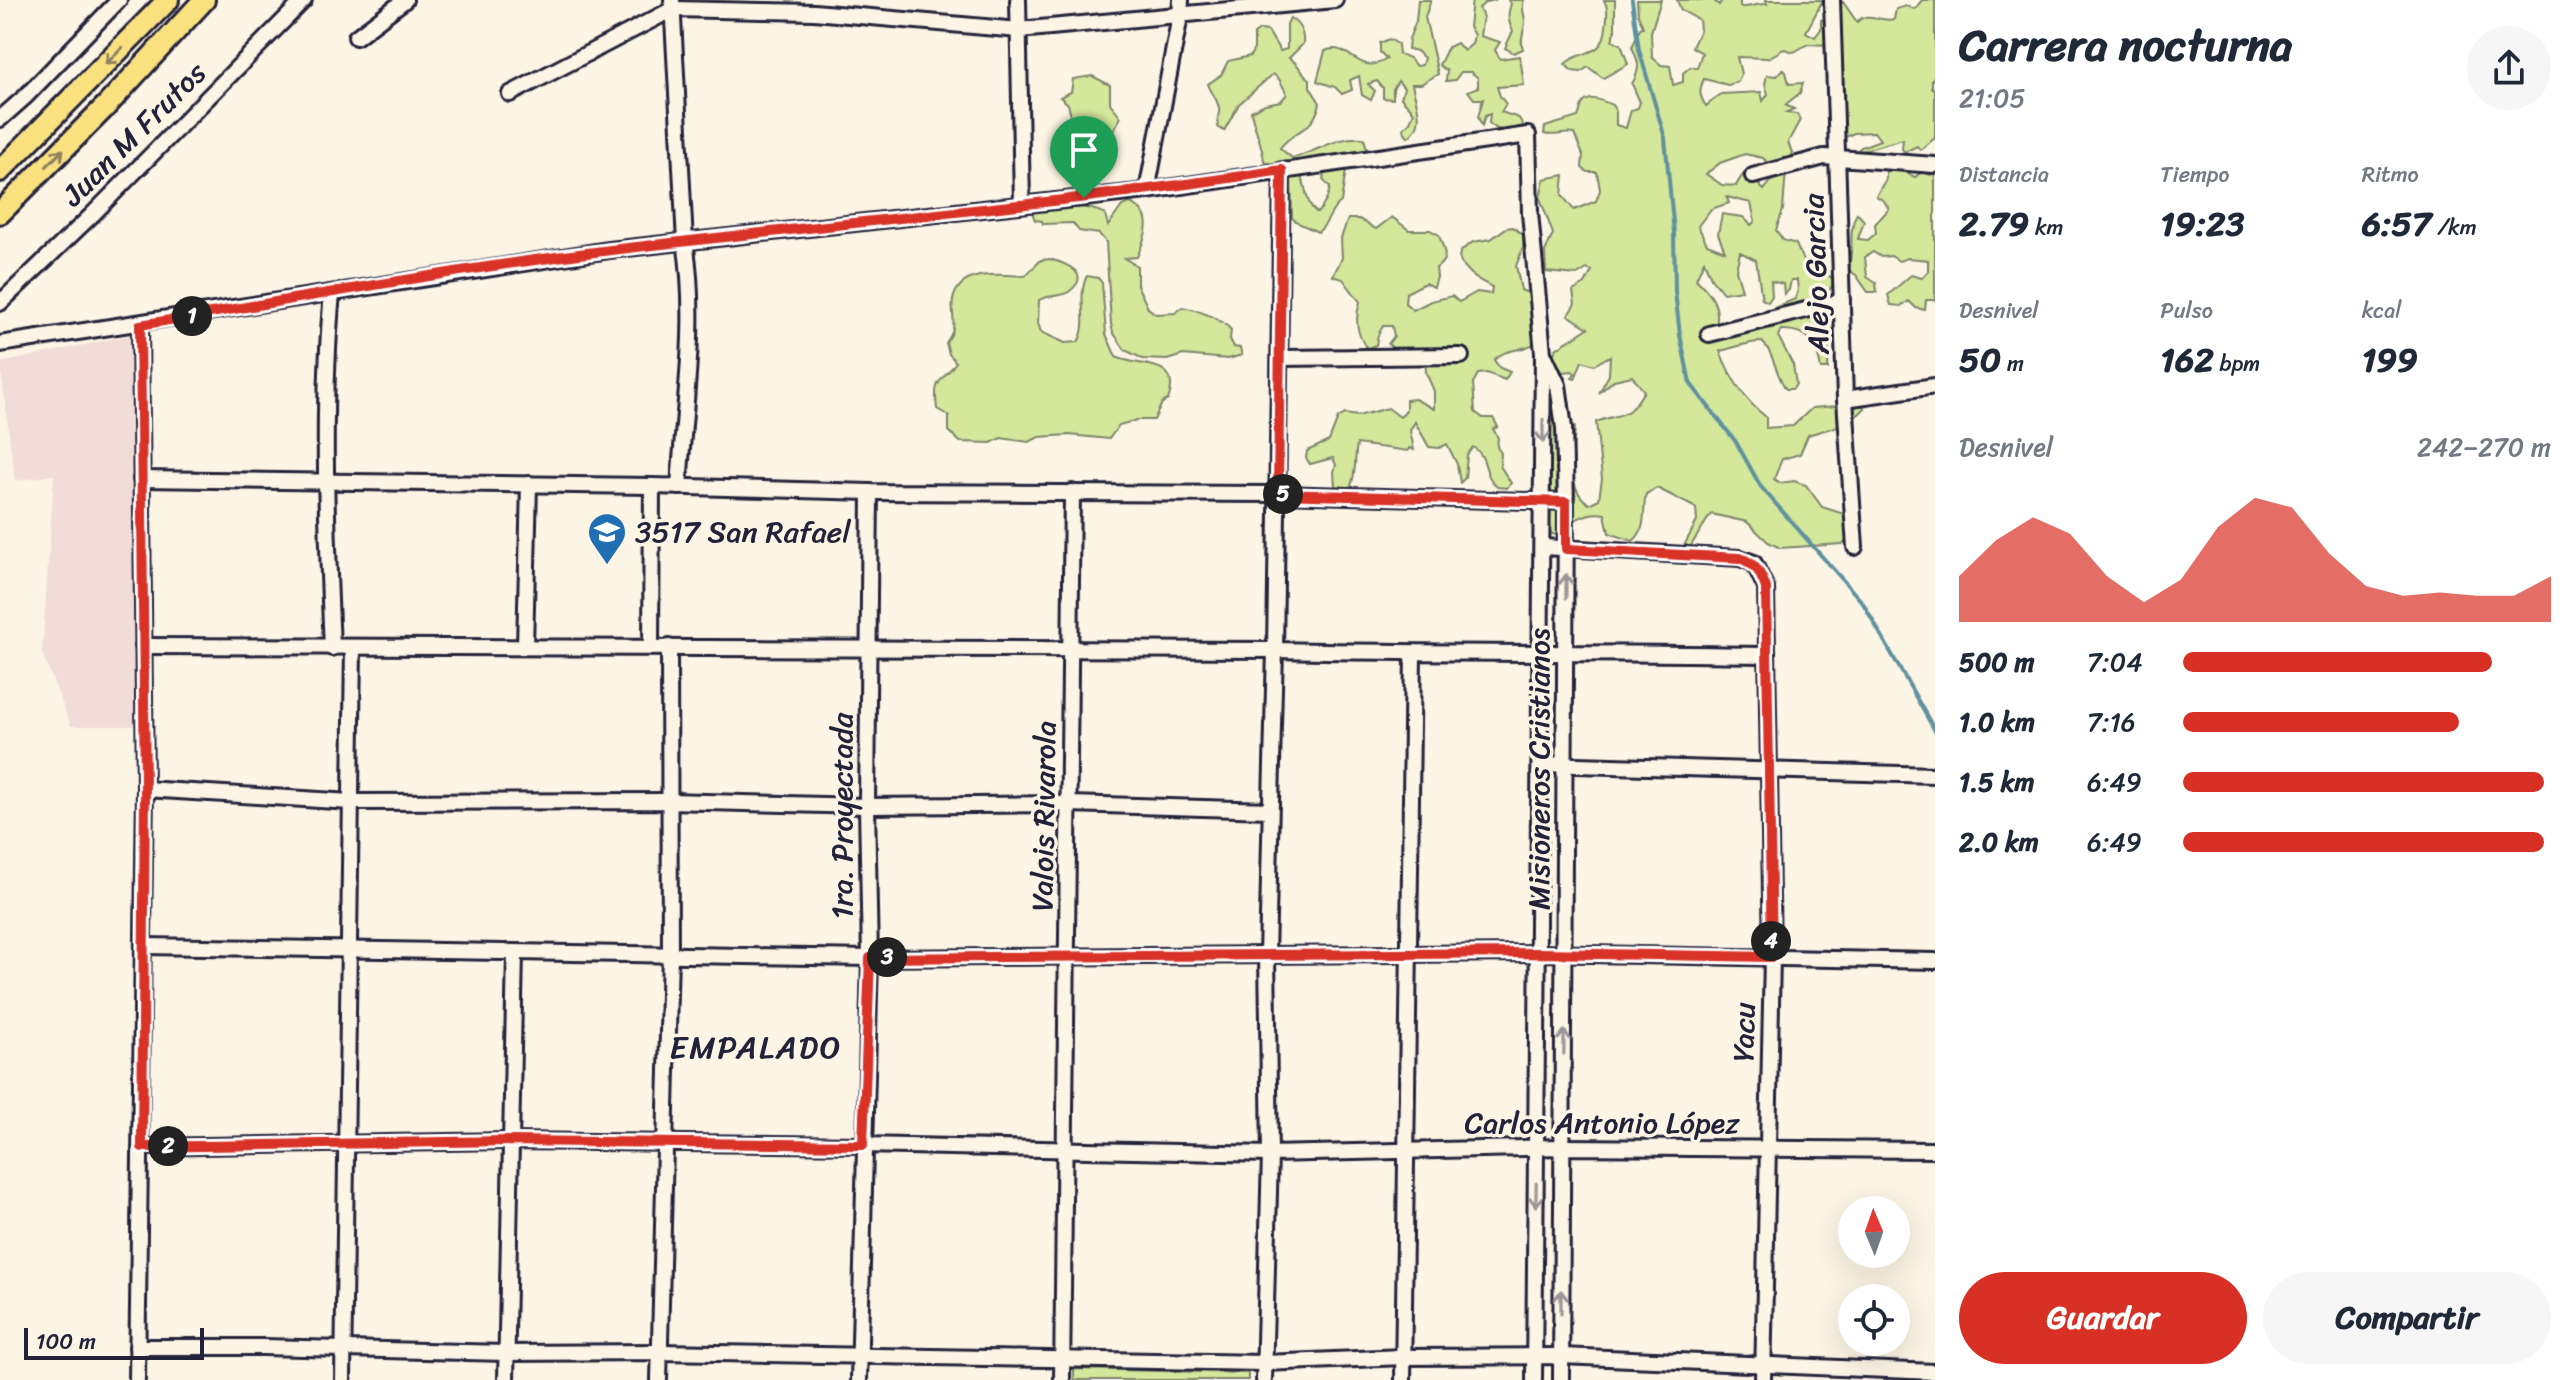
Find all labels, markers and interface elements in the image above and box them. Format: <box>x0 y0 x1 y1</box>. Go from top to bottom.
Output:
text: Carrera nocturna <box>1959 6 2292 84</box>
button: share <box>2467 26 2551 110</box>
one-way arrow <box>104 46 123 66</box>
street label: Juan M Frutos <box>48 48 220 220</box>
text: 21:05 <box>1959 75 2025 121</box>
pin <box>1050 116 1118 198</box>
icon: arrive <box>1062 128 1106 172</box>
one-way arrow <box>45 149 64 168</box>
text: Distancia <box>1959 155 2049 194</box>
text: Tiempo <box>2160 155 2229 194</box>
text: Ritmo <box>2362 155 2419 194</box>
street label: Alejo Garcia <box>1786 192 1846 356</box>
text: 2.79 <box>1959 194 2029 254</box>
text: 19:23 <box>2160 194 2244 254</box>
text: 6:57 <box>2362 194 2431 254</box>
text: km <box>2029 208 2064 247</box>
text: /km <box>2431 208 2477 247</box>
text: Desnivel <box>1959 291 2039 330</box>
text: Pulso <box>2160 291 2213 330</box>
text: kcal <box>2362 291 2402 330</box>
pin: 1 <box>172 296 212 336</box>
text: 1 <box>187 296 197 335</box>
text: 50 <box>1959 330 2001 390</box>
text: 162 <box>2160 330 2214 390</box>
text: 199 <box>2362 330 2418 390</box>
text: m <box>2001 344 2024 383</box>
text: bpm <box>2214 344 2260 383</box>
one-way arrow <box>1535 417 1551 444</box>
text: Desnivel <box>1959 424 2053 470</box>
text: 242–270 m <box>2417 424 2551 470</box>
pin: 5 <box>1263 474 1303 514</box>
text: 5 <box>1276 474 1290 513</box>
place label: 3517 San Rafael <box>635 505 851 559</box>
school or university icon: 3517 San Rafael <box>586 511 628 566</box>
one-way arrow <box>1558 573 1573 600</box>
street label: Misioneros Cristianos <box>1512 627 1566 910</box>
text: 500 m <box>1959 639 2034 685</box>
text: 7:04 <box>2087 639 2142 685</box>
text: 1.0 km <box>1959 699 2035 745</box>
text: 7:16 <box>2087 699 2136 745</box>
street label: 1ra. Proyectada <box>815 712 869 919</box>
street label: Valois Rivarola <box>1015 720 1073 912</box>
text: 1.5 km <box>1959 759 2034 805</box>
text: 6:49 <box>2087 759 2142 805</box>
text: 2.0 km <box>1959 819 2039 865</box>
text: 6:49 <box>2087 819 2142 865</box>
pin: 4 <box>1751 921 1791 961</box>
text: 4 <box>1764 921 1778 960</box>
pin: 3 <box>867 937 907 977</box>
text: 3 <box>881 937 893 976</box>
street label: Yacu <box>1716 1002 1772 1062</box>
district label: EMPALADO <box>669 1019 843 1076</box>
one-way arrow <box>1556 1029 1572 1056</box>
street label: Carlos Antonio López <box>1464 1096 1740 1150</box>
pin: 2 <box>148 1126 188 1166</box>
text: 2 <box>162 1126 174 1165</box>
one-way arrow <box>1528 1181 1544 1208</box>
north arrow <box>1838 1196 1910 1268</box>
map controls <box>1838 1196 1910 1356</box>
button: Guardar <box>1959 1272 2247 1364</box>
button: Compartir <box>2263 1272 2551 1364</box>
button: locate <box>1838 1284 1910 1356</box>
one-way arrow <box>1553 1289 1569 1316</box>
text: 100 m <box>36 1322 96 1361</box>
scale bar <box>24 1324 204 1360</box>

